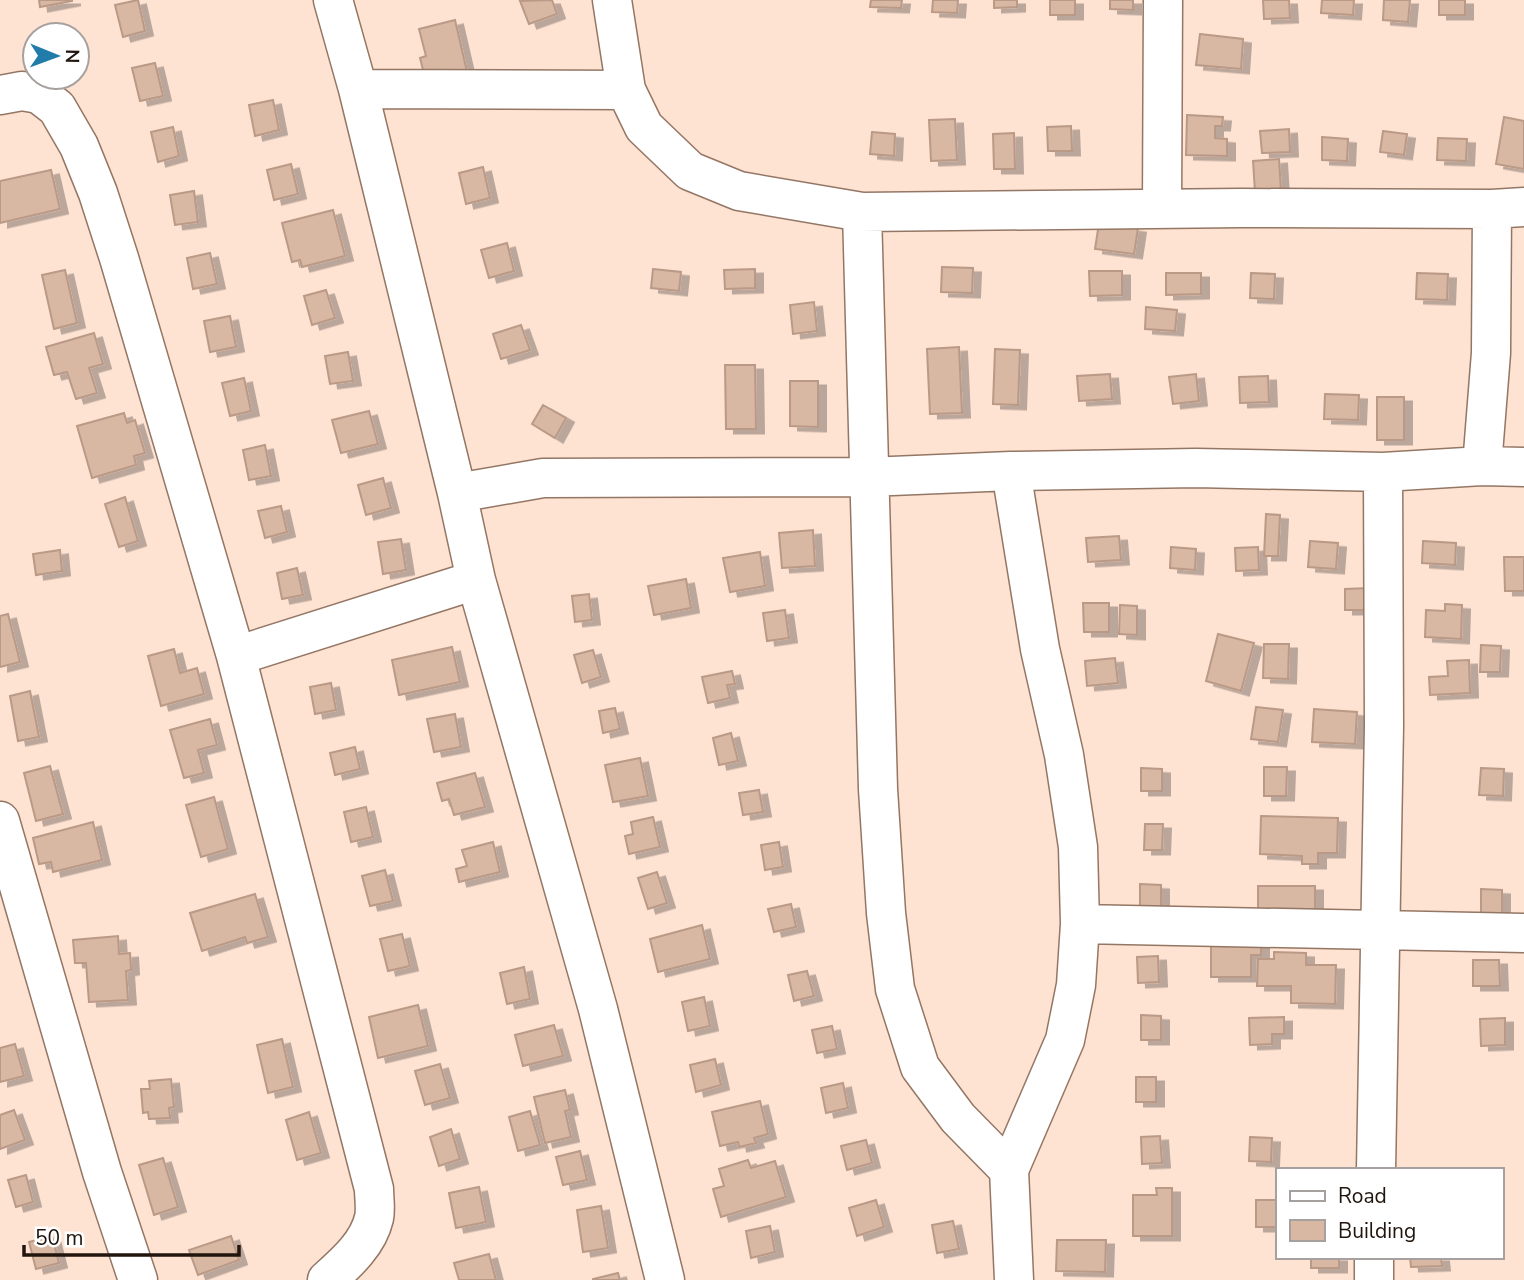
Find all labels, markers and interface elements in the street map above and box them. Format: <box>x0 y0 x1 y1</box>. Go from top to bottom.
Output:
north arrow <box>21 21 91 91</box>
text: N <box>59 49 85 64</box>
legend <box>1276 1168 1503 1259</box>
text: Road <box>1338 1182 1387 1210</box>
scale bar <box>24 1214 240 1258</box>
text: Building <box>1338 1217 1416 1245</box>
text: 50 m <box>35 1224 84 1252</box>

